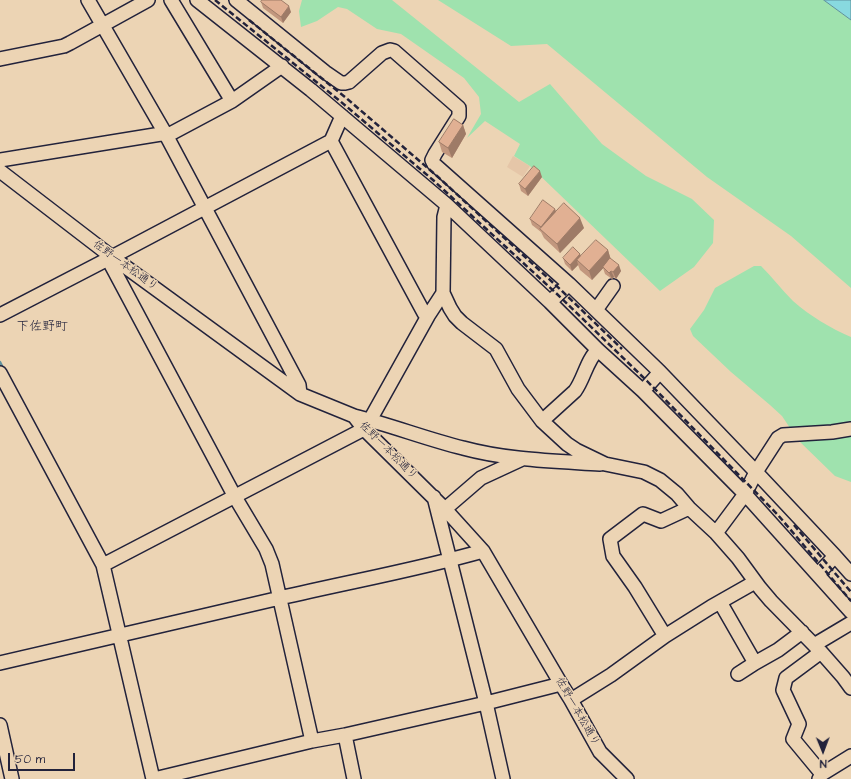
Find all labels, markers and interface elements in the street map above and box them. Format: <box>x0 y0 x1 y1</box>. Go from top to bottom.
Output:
street label: 佐野一本松通り <box>90 238 160 294</box>
district label: 下佐野町 <box>16 319 68 335</box>
street label: 佐野一本松通り <box>356 419 420 483</box>
street label: 佐野一本松通り <box>552 675 602 749</box>
north arrow <box>803 731 843 771</box>
scale bar <box>10 745 77 771</box>
text: 50 m <box>15 751 45 768</box>
text: N <box>820 756 827 771</box>

